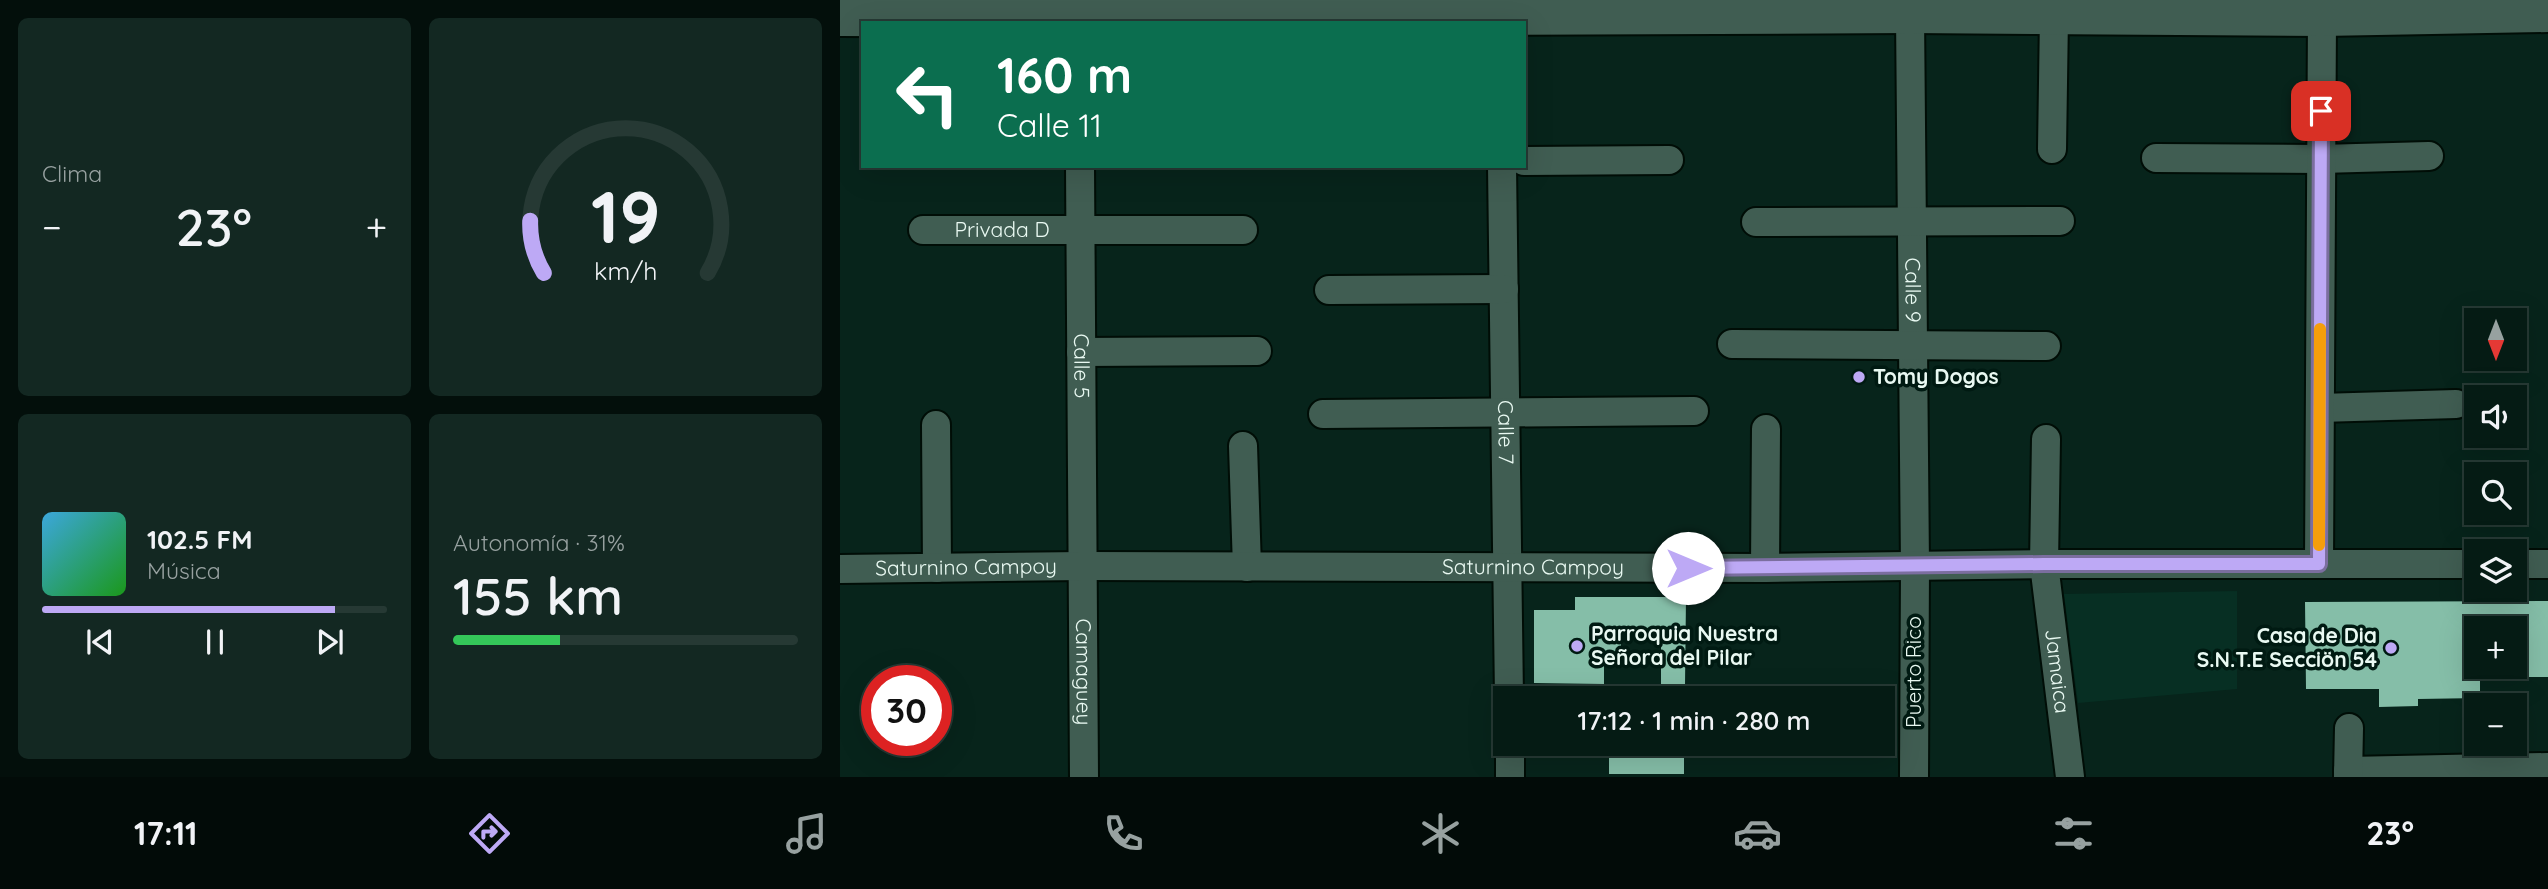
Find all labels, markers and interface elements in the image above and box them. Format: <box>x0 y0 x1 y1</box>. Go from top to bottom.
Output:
text: 160 m <box>997 44 1132 105</box>
icon: left <box>882 49 973 140</box>
pin <box>2291 81 2351 141</box>
icon: arrive <box>2302 92 2340 130</box>
text: Calle 11 <box>997 105 1102 145</box>
text: Clima <box>42 159 102 188</box>
text: 19 <box>591 170 660 261</box>
text: 23° <box>175 194 252 259</box>
text: − <box>42 203 62 251</box>
text: + <box>366 203 387 251</box>
street label: Privada D <box>954 216 1050 242</box>
text: km/h <box>594 255 657 286</box>
street label: Calle 9 <box>1900 257 1927 323</box>
north arrow <box>2464 308 2527 371</box>
map controls <box>2464 308 2527 756</box>
street label: Calle 5 <box>1069 333 1096 399</box>
place label: Tomy Dogos <box>1873 363 1999 389</box>
marker: Tomy Dogos <box>1851 369 1867 385</box>
button: sound <box>2464 385 2527 448</box>
street label: Calle 7 <box>1493 400 1520 465</box>
button: search <box>2464 462 2527 525</box>
text: 102.5 FM <box>147 523 253 556</box>
text: Autonomía · 31% <box>453 528 625 557</box>
position arrow <box>1651 531 1725 605</box>
button: layers <box>2464 539 2527 602</box>
street label: Saturnino Campoy <box>875 552 1057 581</box>
street label: Saturnino Campoy <box>1442 553 1624 580</box>
text: Música <box>147 556 221 585</box>
text: 155 km <box>453 563 623 628</box>
street label: Puerto Rico <box>1900 616 1926 728</box>
button: + <box>2464 616 2527 679</box>
street label: Camaguey <box>1071 618 1098 726</box>
place label: Parroquia Nuestra Señora del Pilar <box>1591 620 1778 670</box>
place label: Casa de Dia S.N.T.E Secciön 54 <box>2197 622 2377 672</box>
icon: previous <box>81 623 119 661</box>
icon: pause <box>196 623 234 661</box>
icon: next <box>311 623 349 661</box>
street label: Jamaica <box>2040 627 2076 715</box>
marker: Parroquia Nuestra Señora del Pilar <box>1569 638 1585 654</box>
marker: Casa de Dia S.N.T.E Secciön 54 <box>2383 640 2399 656</box>
speed limit sign: 30 <box>861 665 952 756</box>
button: − <box>2464 693 2527 756</box>
text: 17:12 · 1 min · 280 m <box>1577 704 1811 737</box>
icon: directions <box>465 809 514 858</box>
icon: music <box>782 809 831 858</box>
icon: phone <box>1099 809 1148 858</box>
icon: climate <box>1416 809 1465 858</box>
icon: car <box>1733 809 1782 858</box>
icon: filters <box>2049 809 2098 858</box>
text: 17:11 <box>134 813 198 853</box>
text: 23° <box>2366 813 2414 853</box>

